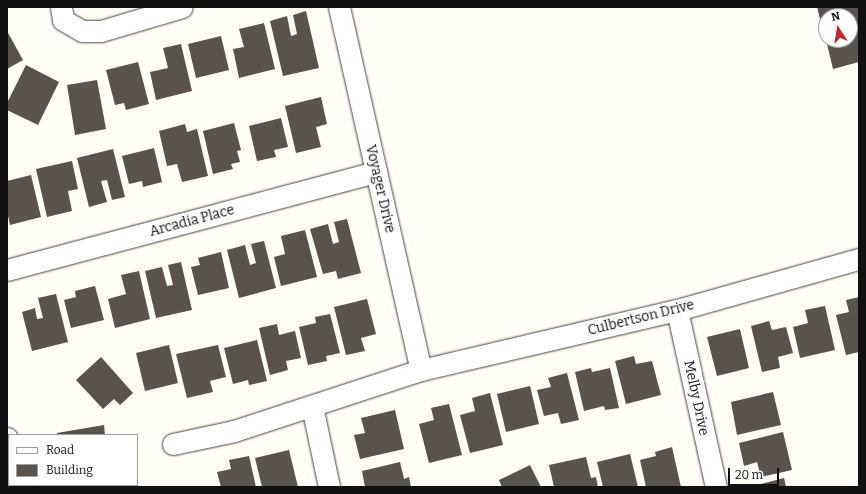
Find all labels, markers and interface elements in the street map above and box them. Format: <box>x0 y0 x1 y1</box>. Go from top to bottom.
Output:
north arrow <box>818 8 858 48</box>
text: N <box>830 10 841 24</box>
street label: Voyager Drive <box>362 143 398 235</box>
street label: Arcadia Place <box>148 202 236 240</box>
street label: Culbertson Drive <box>586 297 696 339</box>
street label: Melby Drive <box>680 359 712 437</box>
legend <box>8 434 138 486</box>
text: Road <box>46 443 74 457</box>
scale bar <box>730 460 781 486</box>
text: Building <box>46 463 93 477</box>
text: 20 m <box>735 468 763 482</box>

